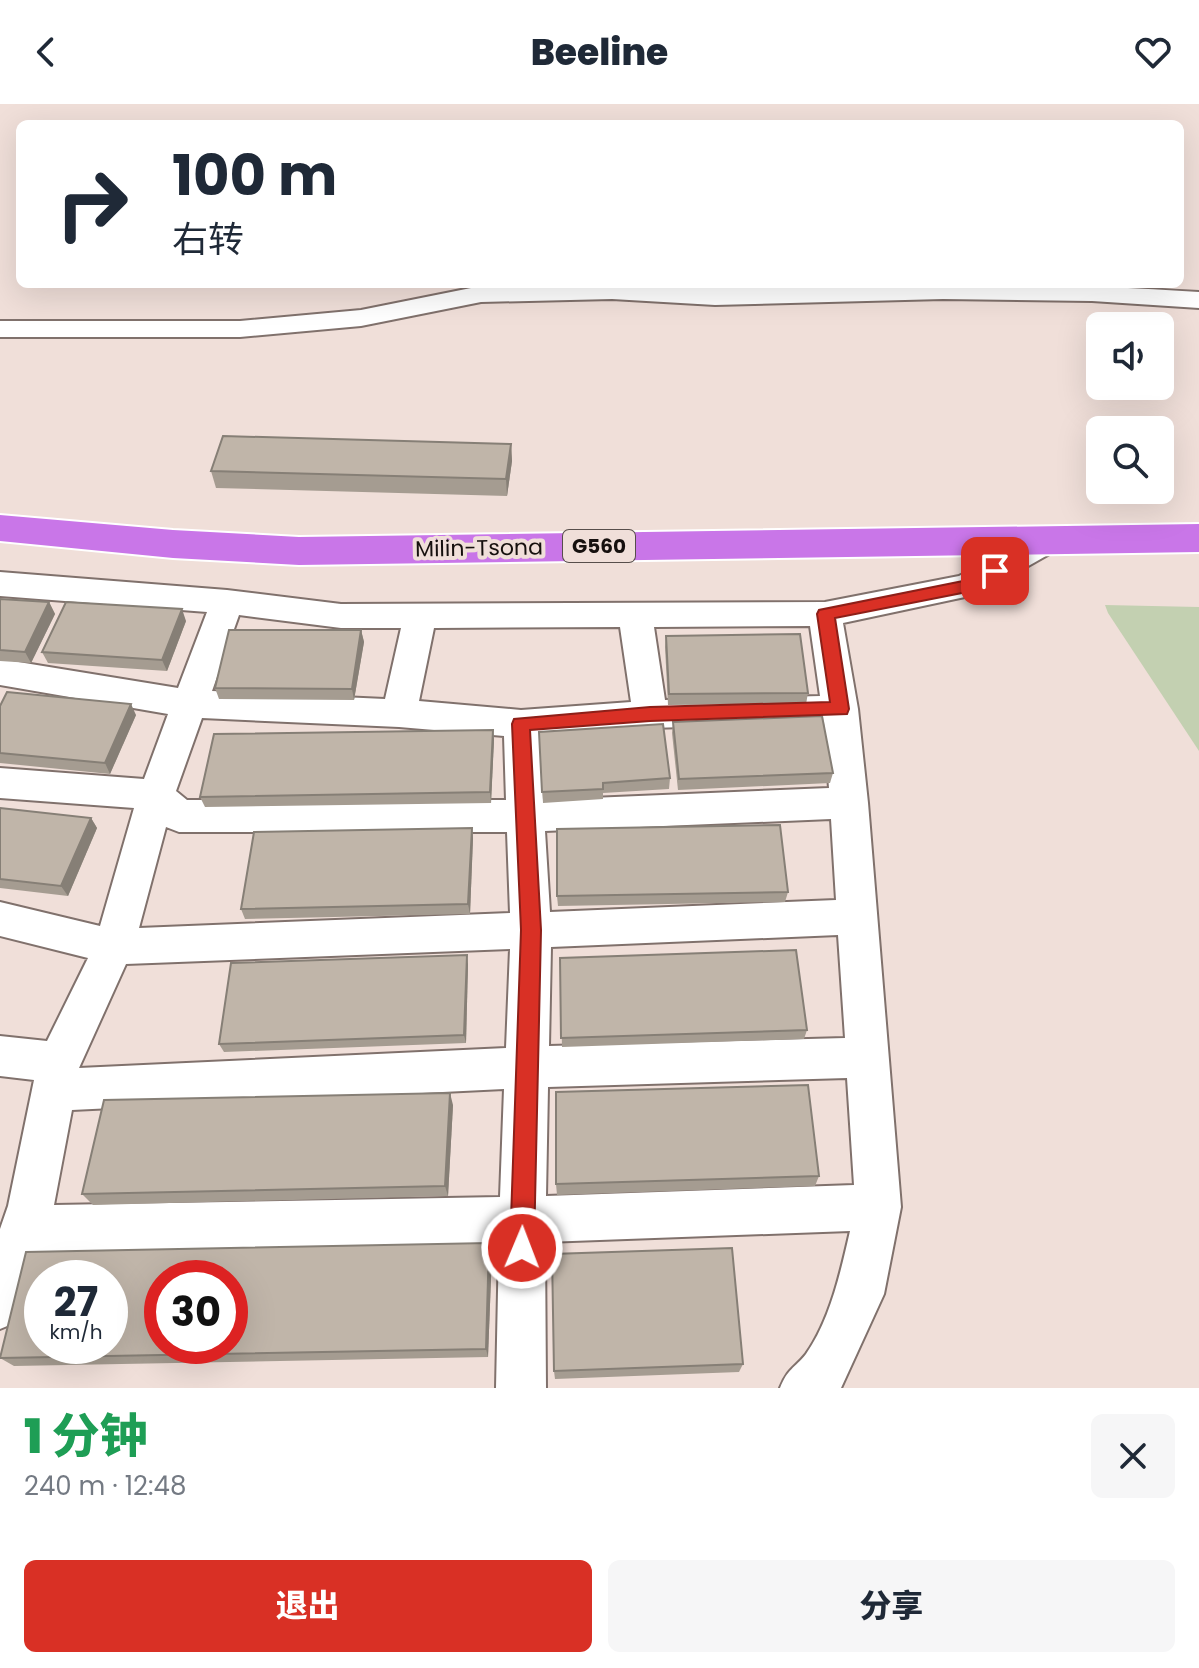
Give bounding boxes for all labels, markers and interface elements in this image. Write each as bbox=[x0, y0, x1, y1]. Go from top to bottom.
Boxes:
text: Beeline bbox=[531, 27, 668, 78]
icon: back bbox=[24, 30, 68, 74]
icon: heart bbox=[1131, 30, 1175, 74]
text: 100 m bbox=[172, 136, 337, 215]
icon: right bbox=[40, 152, 144, 256]
text: 右转 bbox=[172, 214, 244, 265]
map controls bbox=[1086, 312, 1174, 504]
button: sound bbox=[1086, 312, 1174, 400]
button: search bbox=[1086, 416, 1174, 504]
road number: G560 bbox=[563, 530, 635, 562]
street label: Milin-Tsona bbox=[415, 531, 543, 565]
pin bbox=[961, 537, 1029, 605]
icon: arrive bbox=[973, 549, 1017, 593]
position arrow bbox=[480, 1206, 564, 1290]
speed limit sign: 30 bbox=[144, 1260, 248, 1364]
text: 27 bbox=[54, 1274, 98, 1330]
text: km/h bbox=[49, 1318, 103, 1346]
text: 1 分钟 bbox=[24, 1403, 148, 1470]
button: close bbox=[1091, 1414, 1175, 1498]
text: 240 m · 12:48 bbox=[24, 1468, 186, 1504]
button: 退出 bbox=[24, 1560, 592, 1652]
button: 分享 bbox=[608, 1560, 1175, 1652]

